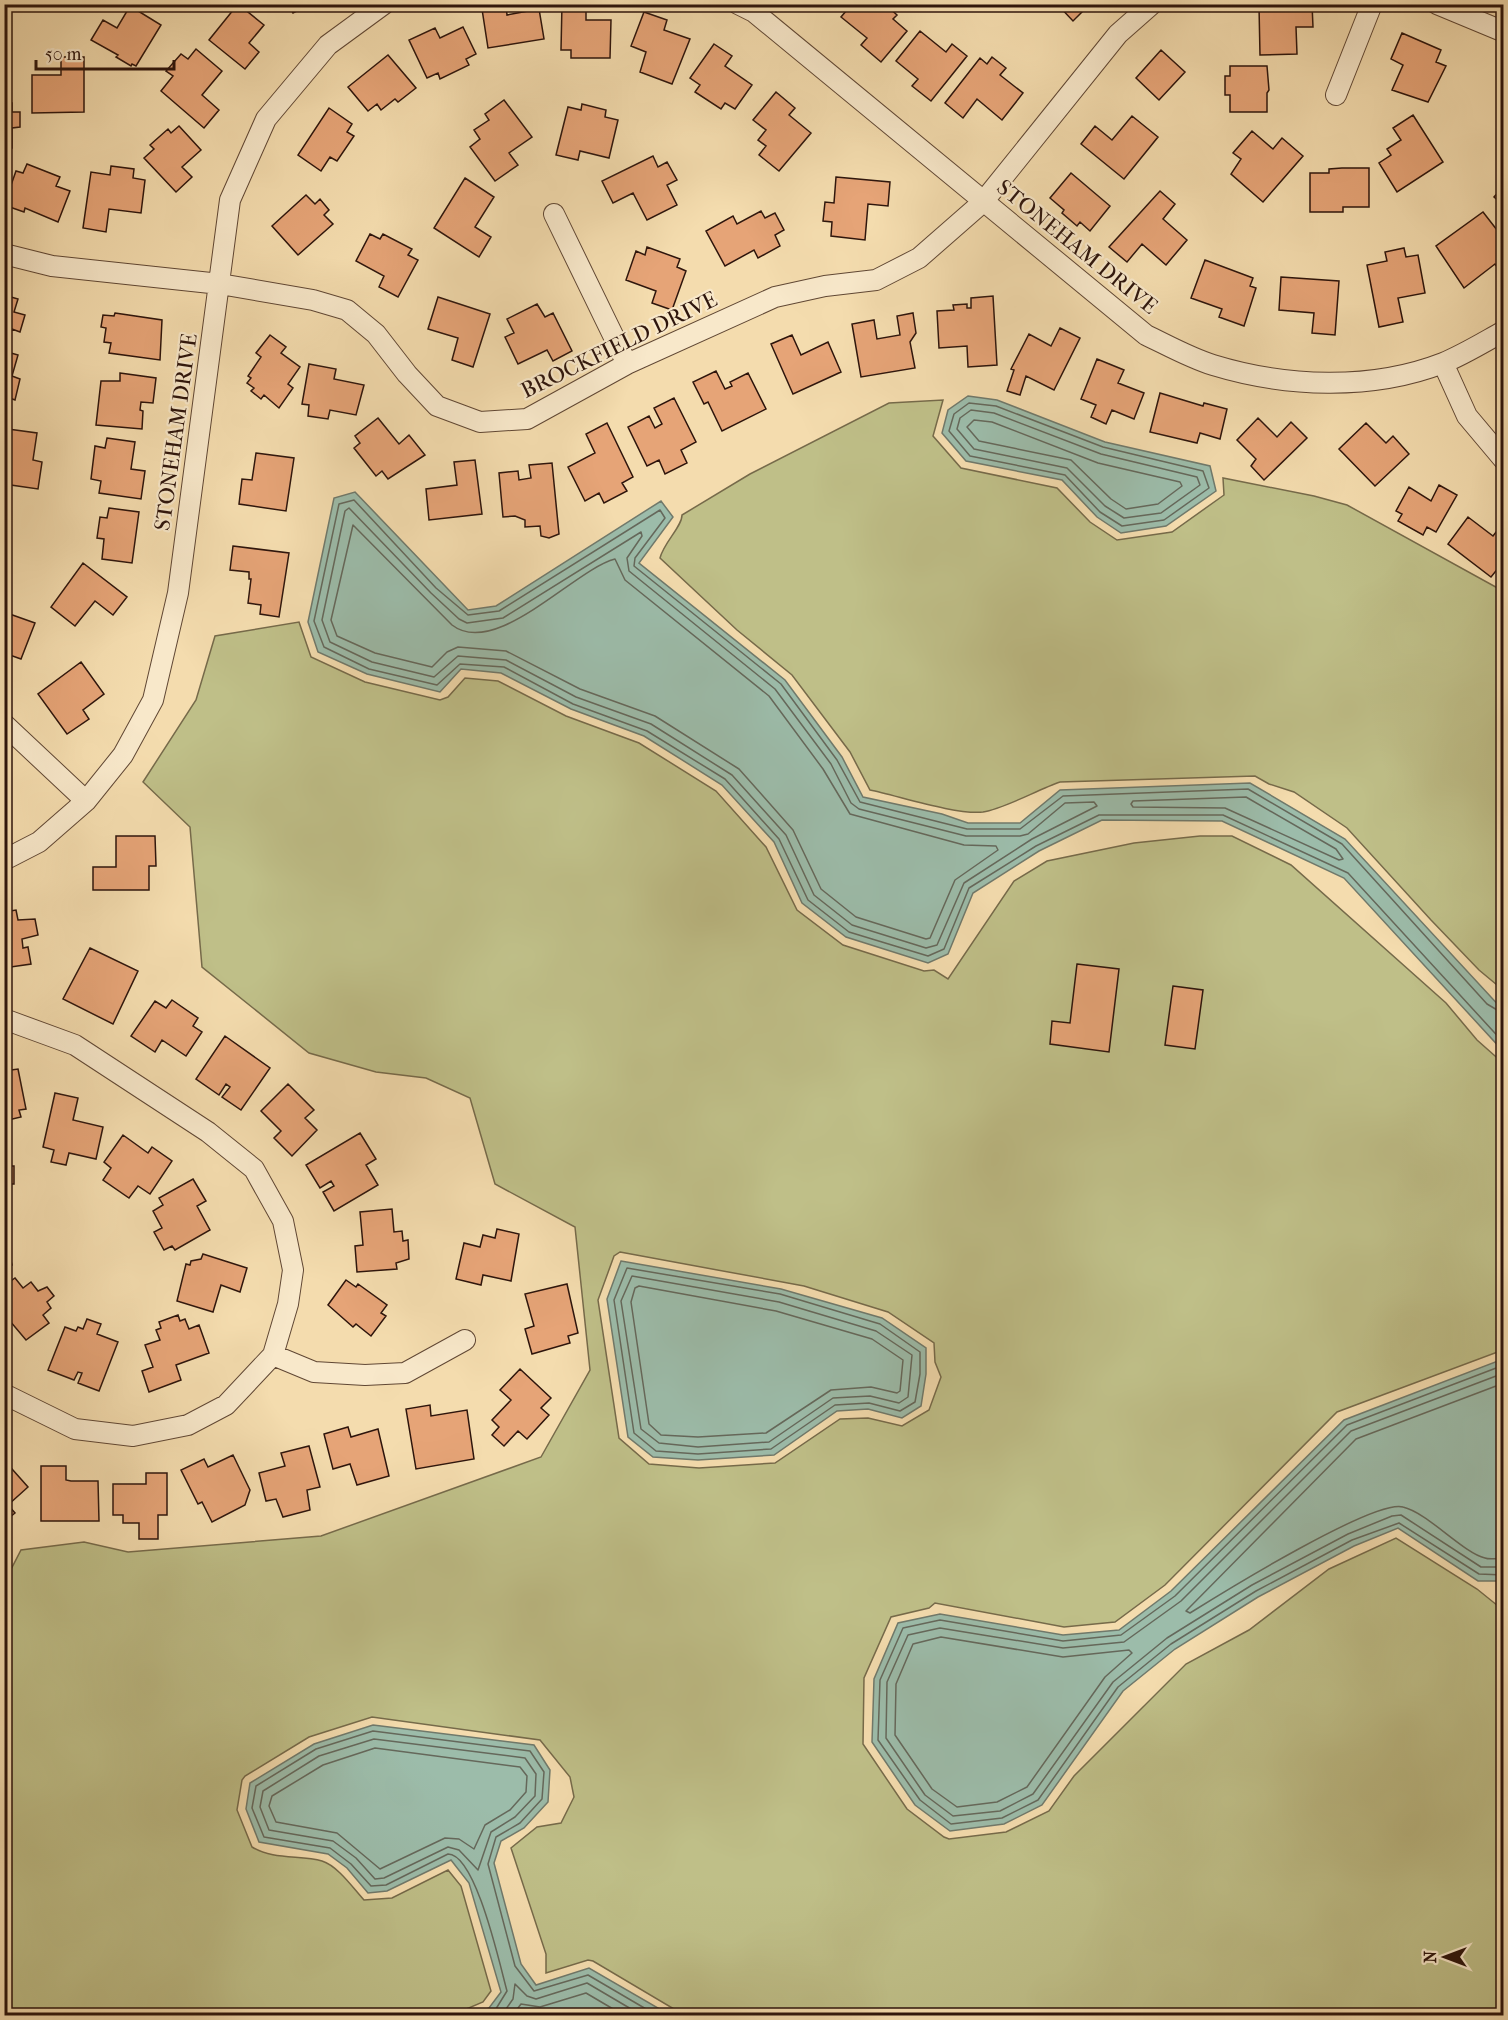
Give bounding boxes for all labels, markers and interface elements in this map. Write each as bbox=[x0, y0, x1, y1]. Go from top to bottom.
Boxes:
scale bar bbox=[36, 33, 174, 71]
text: 50 m bbox=[45, 44, 82, 65]
street label: STONEHAM DRIVE bbox=[992, 174, 1162, 320]
street label: BROCKFIELD DRIVE bbox=[517, 286, 721, 404]
street label: STONEHAM DRIVE bbox=[149, 332, 203, 532]
north arrow bbox=[1415, 1927, 1475, 1987]
text: N bbox=[1421, 1950, 1440, 1963]

